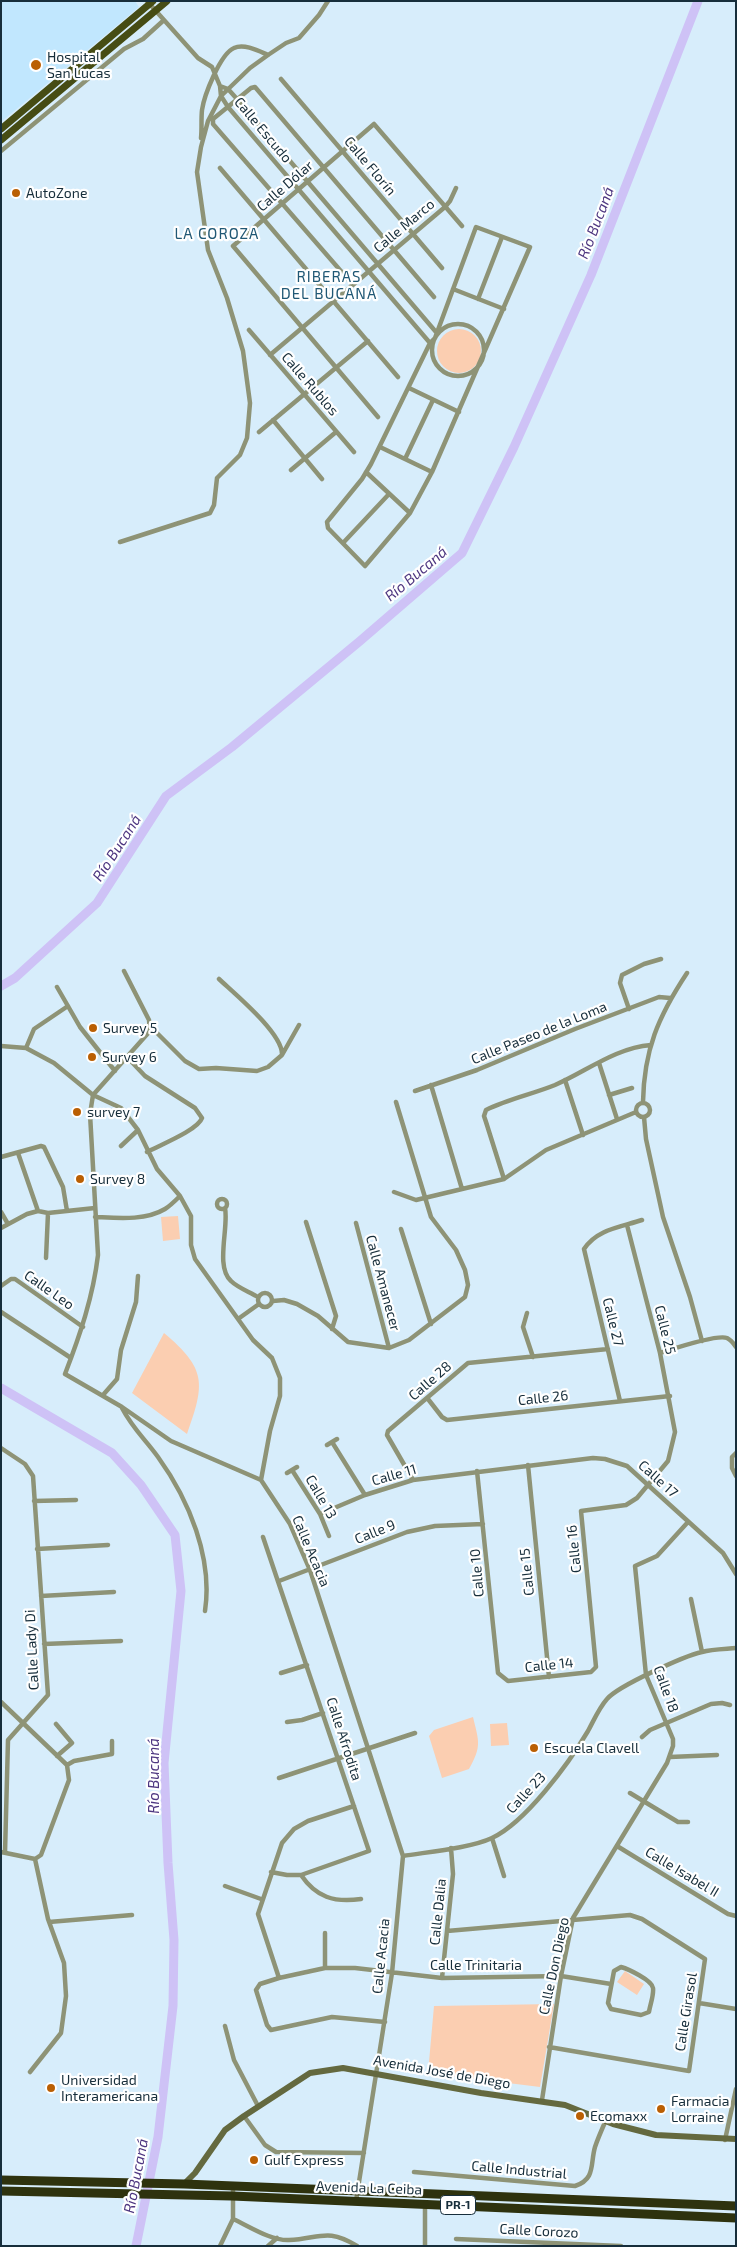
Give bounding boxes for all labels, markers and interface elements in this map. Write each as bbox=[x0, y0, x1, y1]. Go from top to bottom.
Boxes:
place label: Hospital San Lucas bbox=[47, 49, 111, 82]
marker: Hospital San Lucas bbox=[29, 58, 43, 72]
street label: Calle Escudo bbox=[231, 94, 295, 166]
street label: Calle Florín bbox=[341, 133, 399, 199]
street label: Calle Dólar bbox=[253, 157, 317, 215]
place label: AutoZone bbox=[26, 185, 87, 201]
water label: Río Bucaná bbox=[574, 185, 618, 261]
marker: AutoZone bbox=[10, 187, 22, 199]
street label: Calle Marco bbox=[370, 196, 438, 256]
district label: LA COROZA bbox=[173, 225, 261, 243]
district label: RIBERAS DEL BUCANÁ bbox=[280, 268, 378, 303]
street label: Calle Rublos bbox=[278, 349, 342, 419]
water label: Río Bucaná bbox=[381, 543, 451, 605]
water label: Río Bucaná bbox=[89, 811, 145, 885]
street label: Calle Paseo de la Loma bbox=[469, 998, 609, 1068]
place label: Survey 5 bbox=[103, 1020, 157, 1036]
marker: Survey 5 bbox=[87, 1022, 99, 1034]
place label: Survey 6 bbox=[102, 1049, 157, 1065]
marker: Survey 6 bbox=[86, 1051, 98, 1063]
place label: survey 7 bbox=[87, 1104, 140, 1120]
marker: survey 7 bbox=[71, 1106, 83, 1118]
place label: Survey 8 bbox=[90, 1171, 145, 1187]
marker: Survey 8 bbox=[74, 1173, 86, 1185]
street label: Calle Amanecer bbox=[362, 1233, 404, 1333]
street label: Calle Leo bbox=[21, 1267, 77, 1313]
street label: Calle 27 bbox=[599, 1296, 627, 1348]
street label: Calle 25 bbox=[651, 1304, 679, 1356]
street label: Calle 28 bbox=[405, 1358, 455, 1404]
street label: Calle 26 bbox=[517, 1387, 569, 1409]
street label: Calle 17 bbox=[635, 1457, 681, 1501]
street label: Calle 11 bbox=[370, 1461, 418, 1489]
street label: Calle 13 bbox=[302, 1472, 340, 1522]
street label: Calle Acacia bbox=[288, 1513, 334, 1589]
street label: Calle 9 bbox=[352, 1516, 398, 1548]
street label: Calle 16 bbox=[563, 1524, 585, 1574]
street label: Calle 15 bbox=[516, 1547, 538, 1597]
street label: Calle 10 bbox=[467, 1548, 487, 1598]
street label: Calle Lady Di bbox=[21, 1609, 43, 1691]
street label: Calle 14 bbox=[524, 1654, 574, 1676]
street label: Calle 18 bbox=[650, 1663, 682, 1715]
street label: Calle Afrodita bbox=[323, 1695, 365, 1783]
water label: Río Bucaná bbox=[145, 1738, 163, 1814]
place label: Escuela Clavell bbox=[544, 1740, 639, 1756]
marker: Escuela Clavell bbox=[528, 1742, 540, 1754]
street label: Calle 23 bbox=[503, 1769, 549, 1817]
street label: Calle Isabel II bbox=[642, 1843, 722, 1901]
street label: Calle Dalia bbox=[426, 1878, 450, 1946]
street label: Calle Don Diego bbox=[535, 1916, 573, 2016]
street label: Calle Acacia bbox=[369, 1917, 393, 1995]
street label: Calle Trinitaria bbox=[430, 1957, 522, 1973]
street label: Calle Girasol bbox=[671, 1971, 701, 2053]
street label: Avenida José de Diego bbox=[372, 2052, 512, 2092]
place label: Universidad Interamericana bbox=[61, 2072, 158, 2104]
marker: Universidad Interamericana bbox=[45, 2082, 57, 2094]
place label: Farmacia Lorraine bbox=[671, 2093, 729, 2126]
marker: Farmacia Lorraine bbox=[655, 2103, 667, 2115]
place label: Ecomaxx bbox=[590, 2108, 647, 2124]
marker: Ecomaxx bbox=[574, 2110, 586, 2122]
water label: Río Bucaná bbox=[120, 2137, 152, 2215]
place label: Gulf Express bbox=[264, 2152, 344, 2168]
marker: Gulf Express bbox=[248, 2154, 260, 2166]
street label: Calle Industrial bbox=[471, 2157, 567, 2183]
street label: Avenida La Ceiba bbox=[316, 2178, 422, 2198]
road number: PR-1 bbox=[440, 2196, 476, 2214]
street label: Calle Corozo bbox=[499, 2221, 579, 2241]

